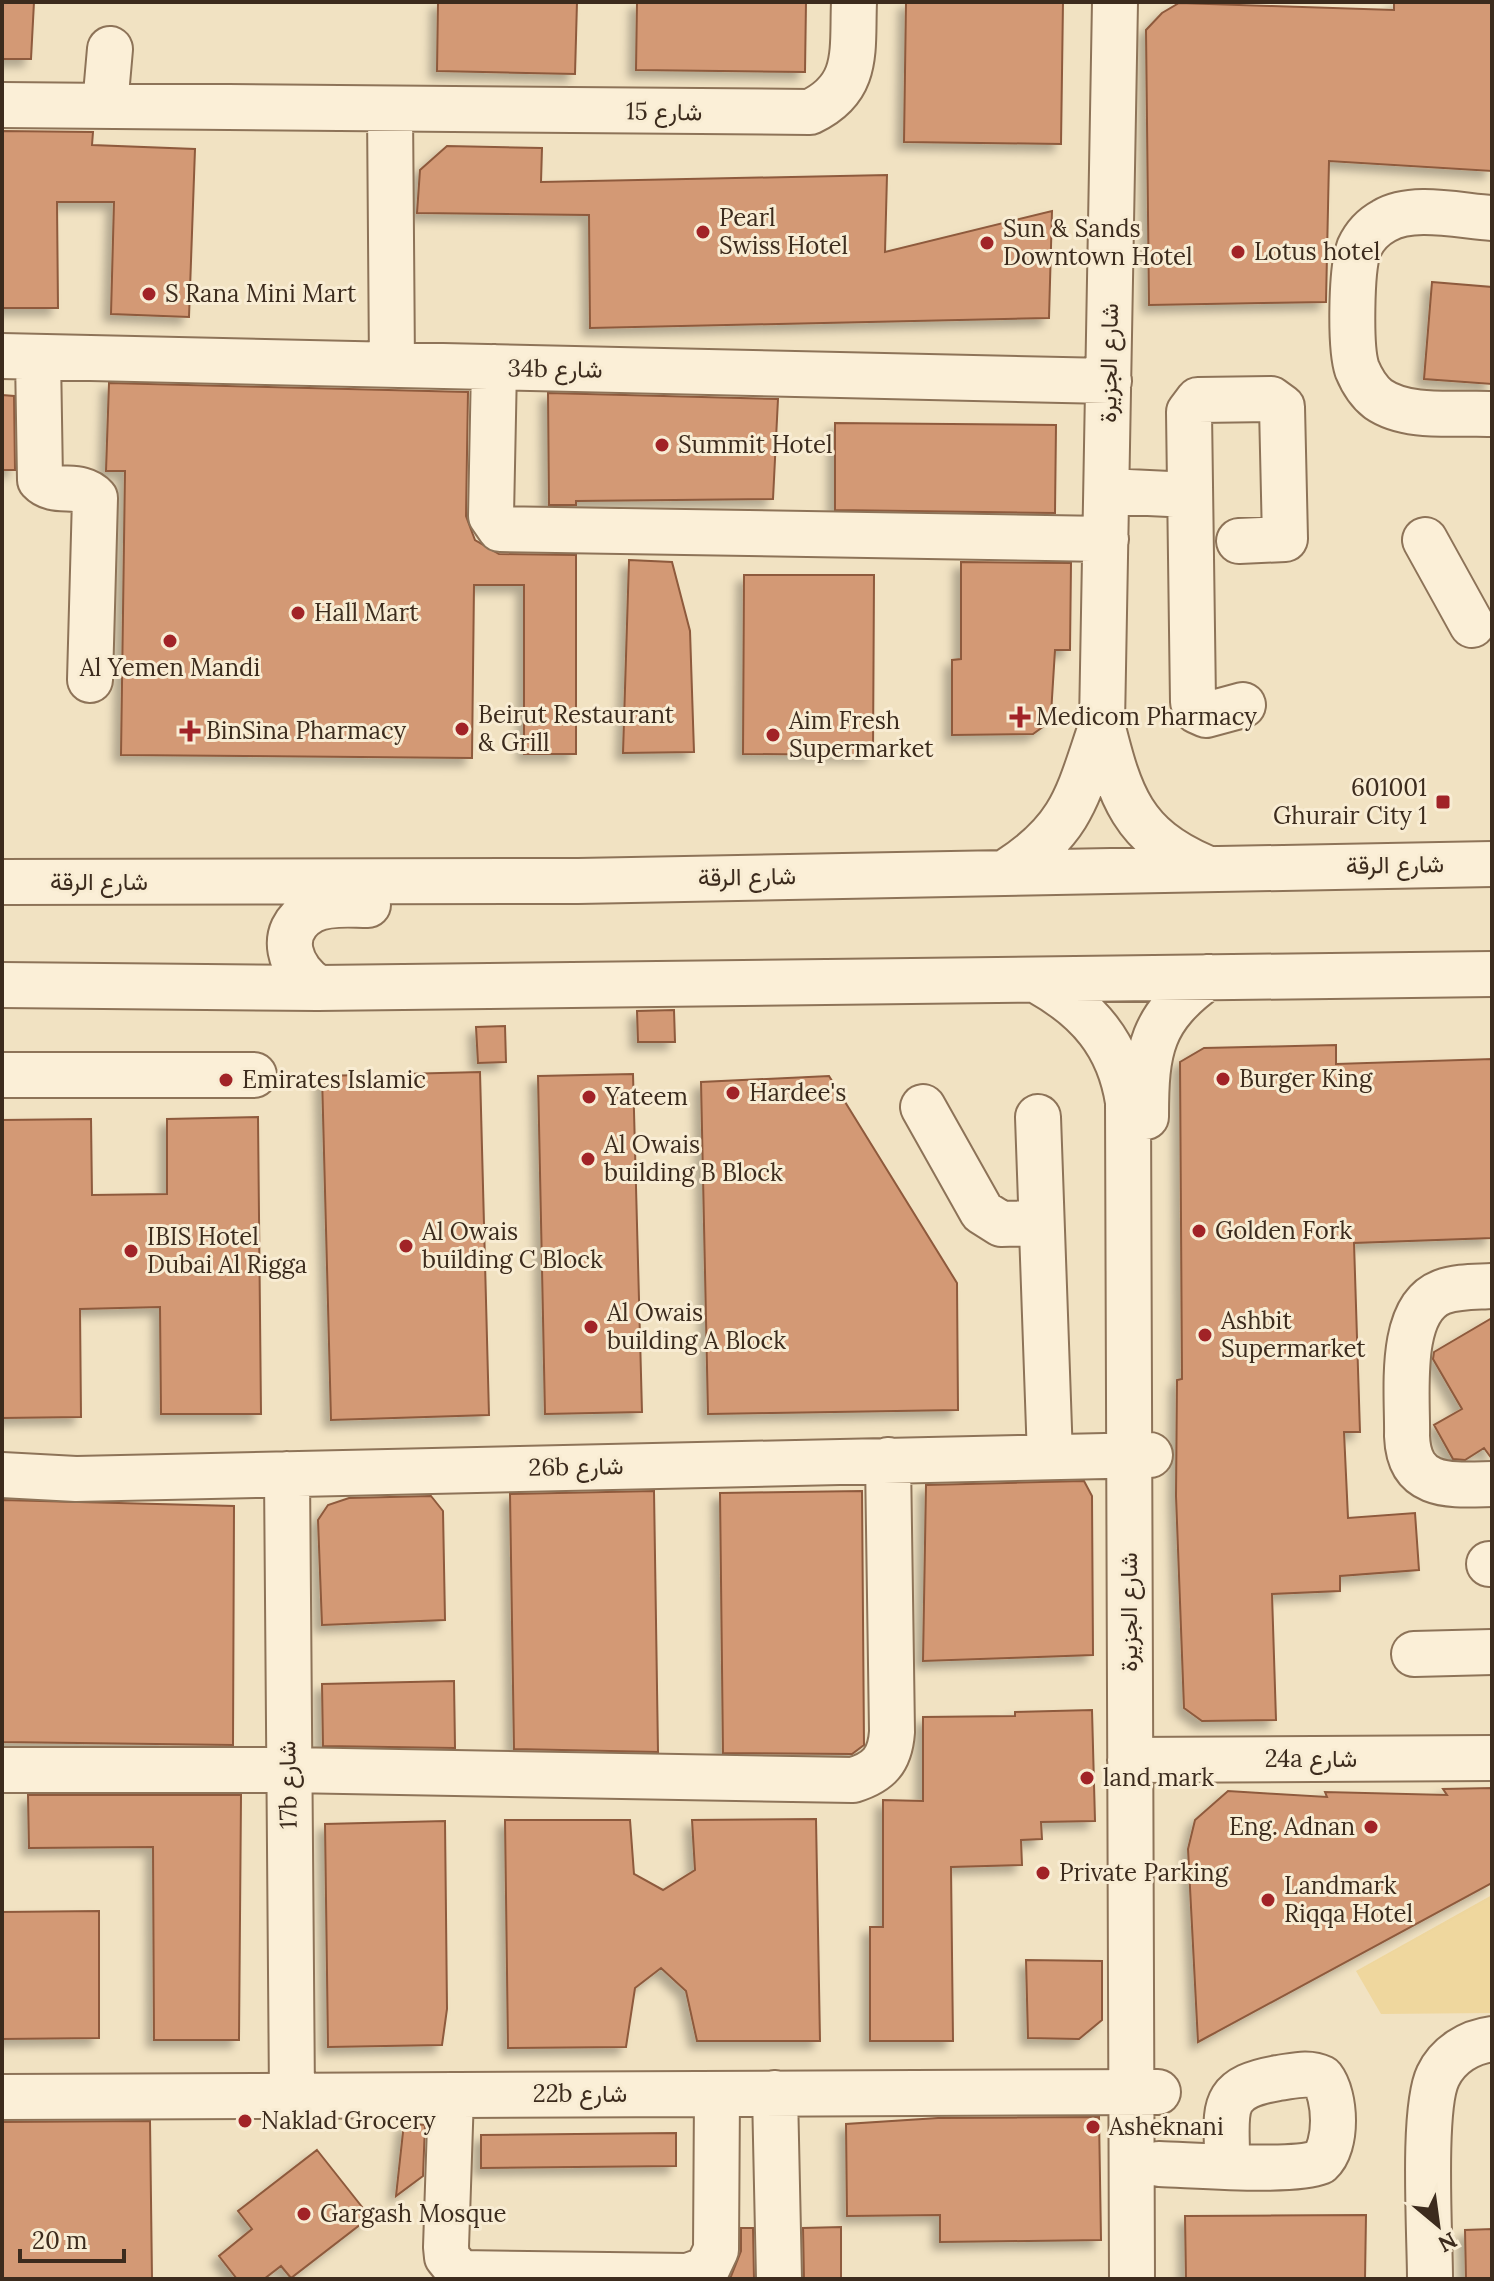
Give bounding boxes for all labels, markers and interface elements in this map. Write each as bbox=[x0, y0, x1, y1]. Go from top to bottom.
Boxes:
street label: شارع 15 bbox=[626, 95, 702, 129]
place label: Pearl Swiss Hotel bbox=[719, 202, 848, 261]
place label: Sun & Sands Downtown Hotel bbox=[1003, 213, 1193, 272]
marker: Pearl Swiss Hotel bbox=[694, 223, 712, 241]
marker: Sun & Sands Downtown Hotel bbox=[978, 234, 996, 252]
place label: Lotus hotel bbox=[1254, 236, 1380, 267]
marker: Lotus hotel bbox=[1229, 243, 1247, 261]
place label: S Rana Mini Mart bbox=[165, 278, 357, 309]
marker: S Rana Mini Mart bbox=[140, 285, 158, 303]
street label: شارع الجزيرة bbox=[1092, 303, 1126, 423]
street label: 34b شارع bbox=[507, 352, 603, 386]
place label: Summit Hotel bbox=[678, 429, 833, 460]
marker: Summit Hotel bbox=[653, 436, 671, 454]
place label: Hall Mart bbox=[314, 597, 419, 628]
marker: Hall Mart bbox=[289, 604, 307, 622]
marker: Al Yemen Mandi bbox=[161, 632, 179, 650]
place label: Al Yemen Mandi bbox=[79, 652, 260, 683]
place label: Beirut Restaurant & Grill bbox=[478, 699, 675, 758]
place label: Medicom Pharmacy bbox=[1036, 701, 1257, 732]
place label: Aim Fresh Supermarket bbox=[788, 705, 934, 764]
marker: Medicom Pharmacy bbox=[1011, 708, 1029, 726]
place label: BinSina Pharmacy bbox=[206, 715, 407, 746]
marker: Beirut Restaurant & Grill bbox=[453, 720, 471, 738]
marker: BinSina Pharmacy bbox=[181, 722, 199, 740]
marker: Aim Fresh Supermarket bbox=[764, 726, 782, 744]
place label: 601001 Ghurair City 1 bbox=[1273, 772, 1427, 831]
marker: 601001 Ghurair City 1 bbox=[1434, 793, 1452, 811]
street label: شارع الرقة bbox=[1346, 848, 1444, 882]
street label: شارع الرقة bbox=[698, 860, 796, 894]
street label: شارع الرقة bbox=[50, 866, 148, 898]
place label: Burger King bbox=[1239, 1063, 1373, 1094]
place label: Emirates Islamic bbox=[242, 1064, 426, 1095]
marker: Burger King bbox=[1214, 1070, 1232, 1088]
marker: Emirates Islamic bbox=[217, 1071, 235, 1089]
place label: Hardee's bbox=[749, 1077, 846, 1108]
place label: Yateem bbox=[604, 1081, 688, 1112]
marker: Hardee's bbox=[724, 1084, 742, 1102]
marker: Yateem bbox=[580, 1088, 598, 1106]
place label: Al Owais building B Block bbox=[603, 1129, 783, 1188]
marker: Al Owais building B Block bbox=[579, 1150, 597, 1168]
place label: Golden Fork bbox=[1215, 1215, 1352, 1246]
place label: Al Owais building C Block bbox=[421, 1216, 603, 1275]
place label: IBIS Hotel Dubai Al Rigga bbox=[147, 1221, 307, 1280]
marker: Golden Fork bbox=[1190, 1222, 1208, 1240]
marker: Al Owais building C Block bbox=[397, 1237, 415, 1255]
marker: IBIS Hotel Dubai Al Rigga bbox=[122, 1242, 140, 1260]
place label: Al Owais building A Block bbox=[606, 1297, 786, 1356]
place label: Ashbit Supermarket bbox=[1220, 1305, 1366, 1364]
marker: Al Owais building A Block bbox=[582, 1318, 600, 1336]
marker: Ashbit Supermarket bbox=[1196, 1326, 1214, 1344]
street label: 26b شارع bbox=[528, 1450, 624, 1484]
street label: شارع الجزيرة bbox=[1113, 1552, 1145, 1672]
street label: 17b شارع bbox=[271, 1741, 305, 1829]
street label: 24a شارع bbox=[1265, 1743, 1357, 1775]
place label: land mark bbox=[1103, 1762, 1214, 1793]
marker: land mark bbox=[1078, 1769, 1096, 1787]
place label: Eng. Adnan bbox=[1229, 1811, 1355, 1842]
marker: Eng. Adnan bbox=[1362, 1818, 1380, 1836]
place label: Private Parking bbox=[1059, 1857, 1229, 1888]
marker: Private Parking bbox=[1034, 1864, 1052, 1882]
place label: Landmark Riqqa Hotel bbox=[1284, 1870, 1413, 1929]
marker: Landmark Riqqa Hotel bbox=[1259, 1891, 1277, 1909]
street label: 22b شارع bbox=[533, 2078, 627, 2110]
place label: Naklad Grocery bbox=[261, 2105, 436, 2136]
place label: Asheknani bbox=[1108, 2111, 1224, 2142]
marker: Naklad Grocery bbox=[236, 2112, 254, 2130]
marker: Asheknani bbox=[1084, 2118, 1102, 2136]
north arrow bbox=[1398, 2185, 1478, 2265]
place label: Gargash Mosque bbox=[320, 2198, 507, 2229]
marker: Gargash Mosque bbox=[295, 2205, 313, 2223]
scale bar bbox=[20, 2213, 124, 2263]
text: 20 m bbox=[32, 2225, 88, 2256]
text: N bbox=[1433, 2226, 1462, 2259]

